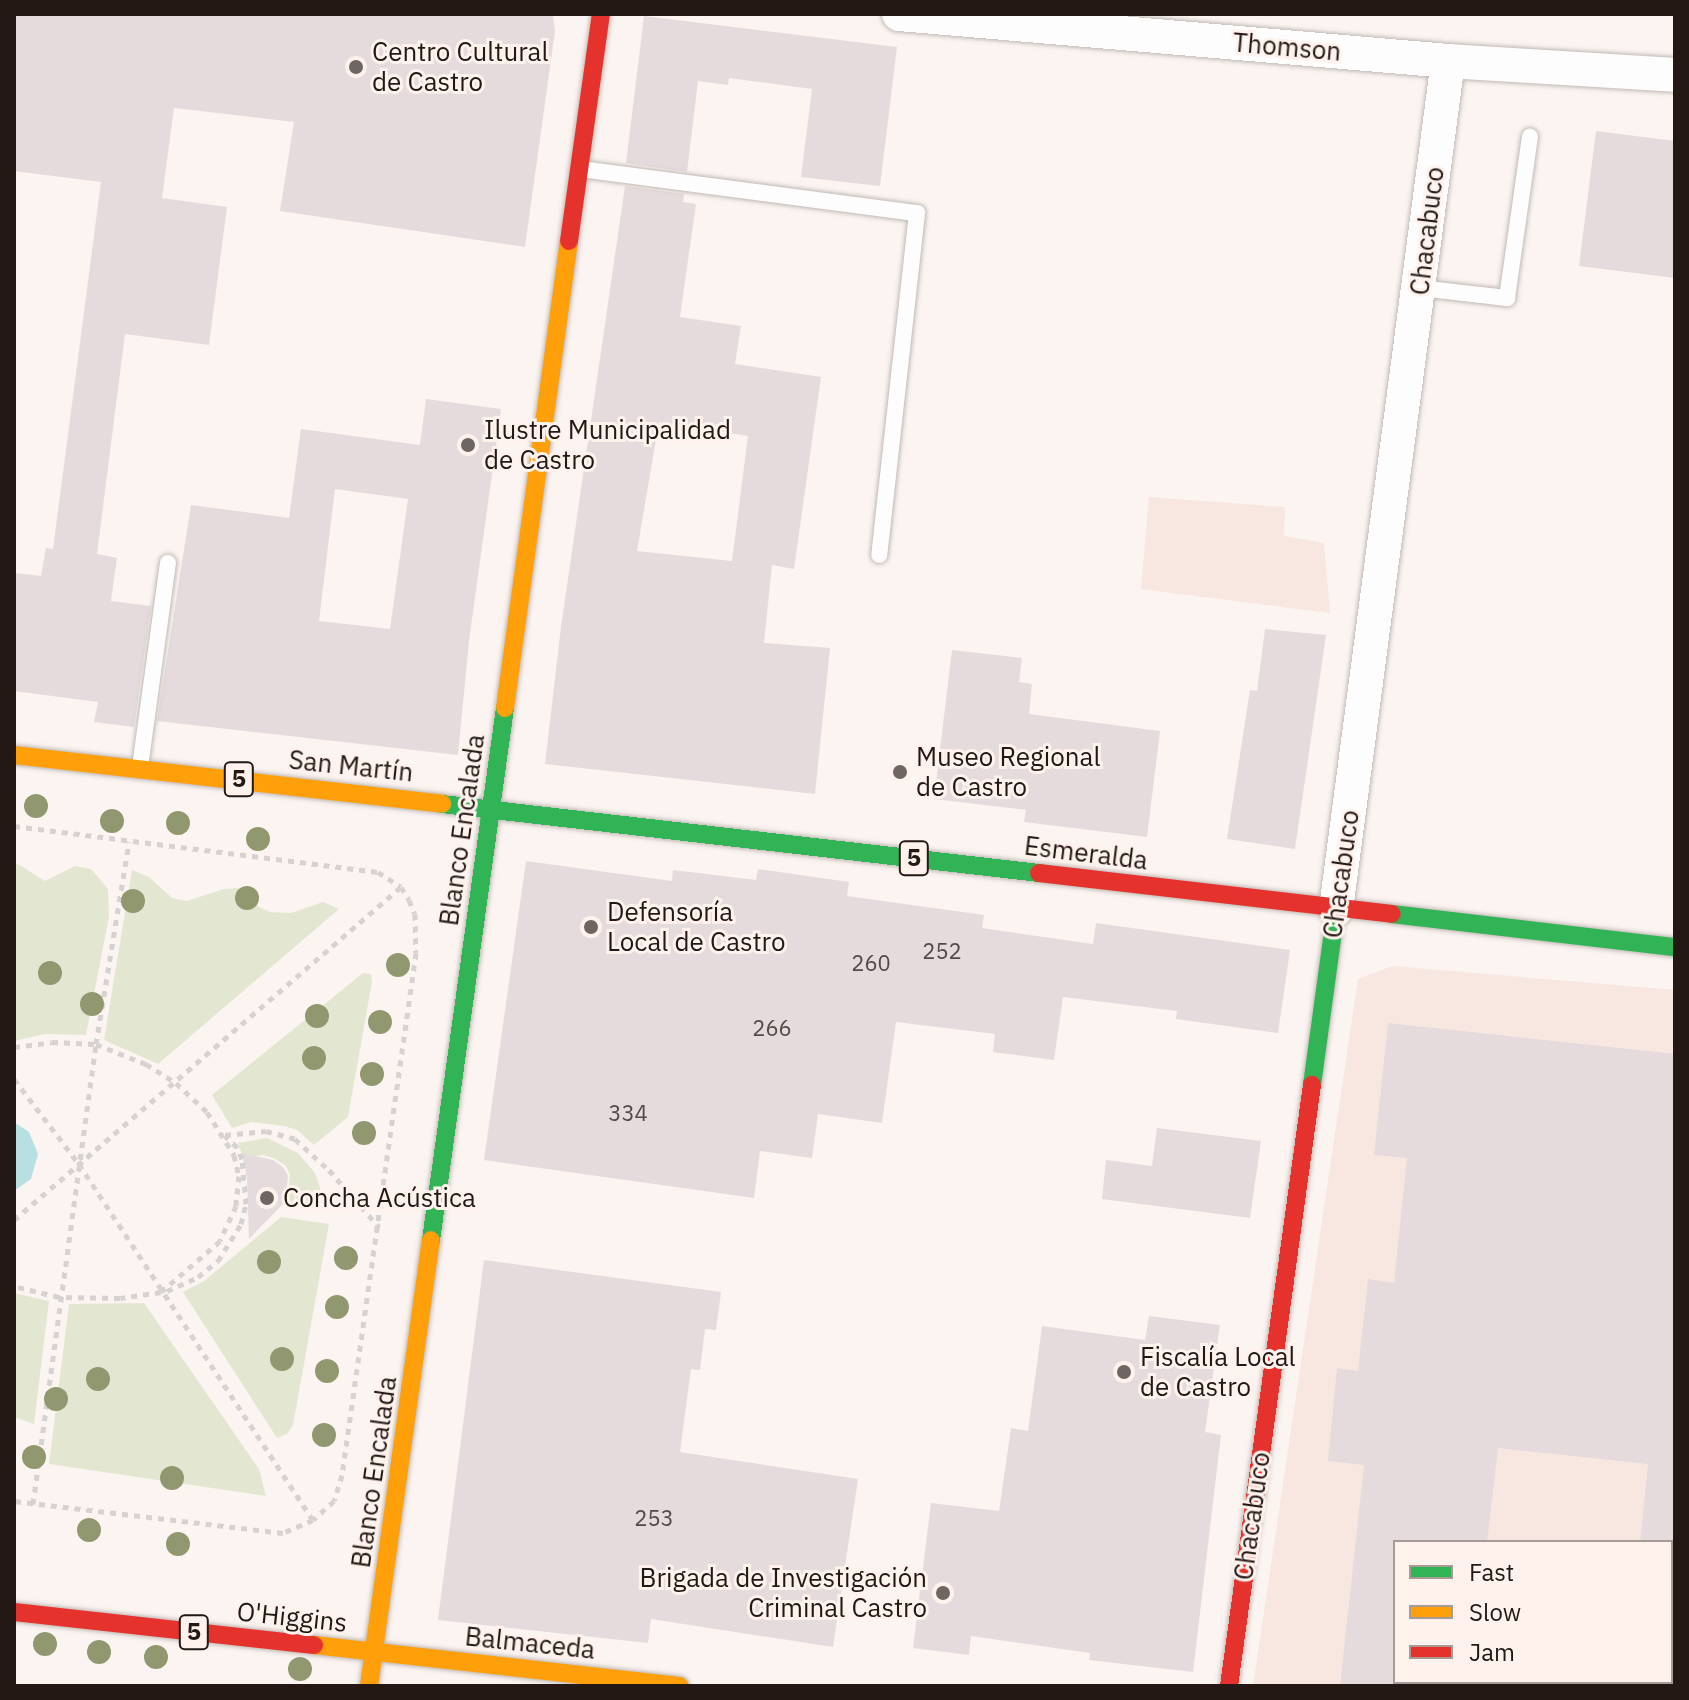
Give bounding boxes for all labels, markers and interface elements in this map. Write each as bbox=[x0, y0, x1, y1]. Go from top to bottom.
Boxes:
street label: Thomson bbox=[1231, 27, 1343, 67]
place label: Centro Cultural de Castro bbox=[372, 36, 549, 98]
marker: Centro Cultural de Castro bbox=[347, 58, 365, 76]
street label: Chacabuco bbox=[1404, 165, 1450, 297]
place label: Ilustre Municipalidad de Castro bbox=[484, 414, 731, 476]
marker: Ilustre Municipalidad de Castro bbox=[459, 436, 477, 454]
street label: Blanco Encalada bbox=[433, 732, 491, 928]
place label: Museo Regional de Castro bbox=[916, 741, 1101, 802]
street label: San Martín bbox=[287, 744, 415, 788]
road number: 5 bbox=[223, 759, 255, 799]
marker: Museo Regional de Castro bbox=[891, 763, 909, 781]
street label: Chacabuco bbox=[1317, 808, 1365, 940]
street label: Esmeralda bbox=[1022, 830, 1150, 876]
road number: 5 bbox=[898, 838, 930, 878]
place label: Defensoría Local de Castro bbox=[607, 896, 786, 958]
marker: Defensoría Local de Castro bbox=[582, 918, 600, 936]
house number: 252 bbox=[922, 938, 962, 964]
house number: 260 bbox=[851, 950, 891, 976]
house number: 266 bbox=[752, 1015, 792, 1041]
house number: 334 bbox=[608, 1100, 648, 1126]
place label: Concha Acústica bbox=[283, 1182, 476, 1214]
marker: Concha Acústica bbox=[258, 1189, 276, 1207]
place label: Fiscalía Local de Castro bbox=[1140, 1341, 1296, 1402]
marker: Fiscalía Local de Castro bbox=[1115, 1363, 1133, 1381]
street label: Blanco Encalada bbox=[345, 1374, 403, 1570]
street label: Chacabuco bbox=[1228, 1450, 1276, 1582]
house number: 253 bbox=[634, 1505, 674, 1531]
legend bbox=[1393, 1540, 1673, 1684]
text: Fast bbox=[1469, 1556, 1514, 1588]
place label: Brigada de Investigación Criminal Castro bbox=[639, 1562, 927, 1624]
marker: Brigada de Investigación Criminal Castro bbox=[934, 1584, 952, 1602]
street label: O'Higgins bbox=[235, 1596, 349, 1638]
text: Slow bbox=[1469, 1596, 1521, 1628]
road number: 5 bbox=[178, 1612, 210, 1652]
street label: Balmaceda bbox=[463, 1621, 597, 1665]
text: Jam bbox=[1469, 1636, 1515, 1668]

